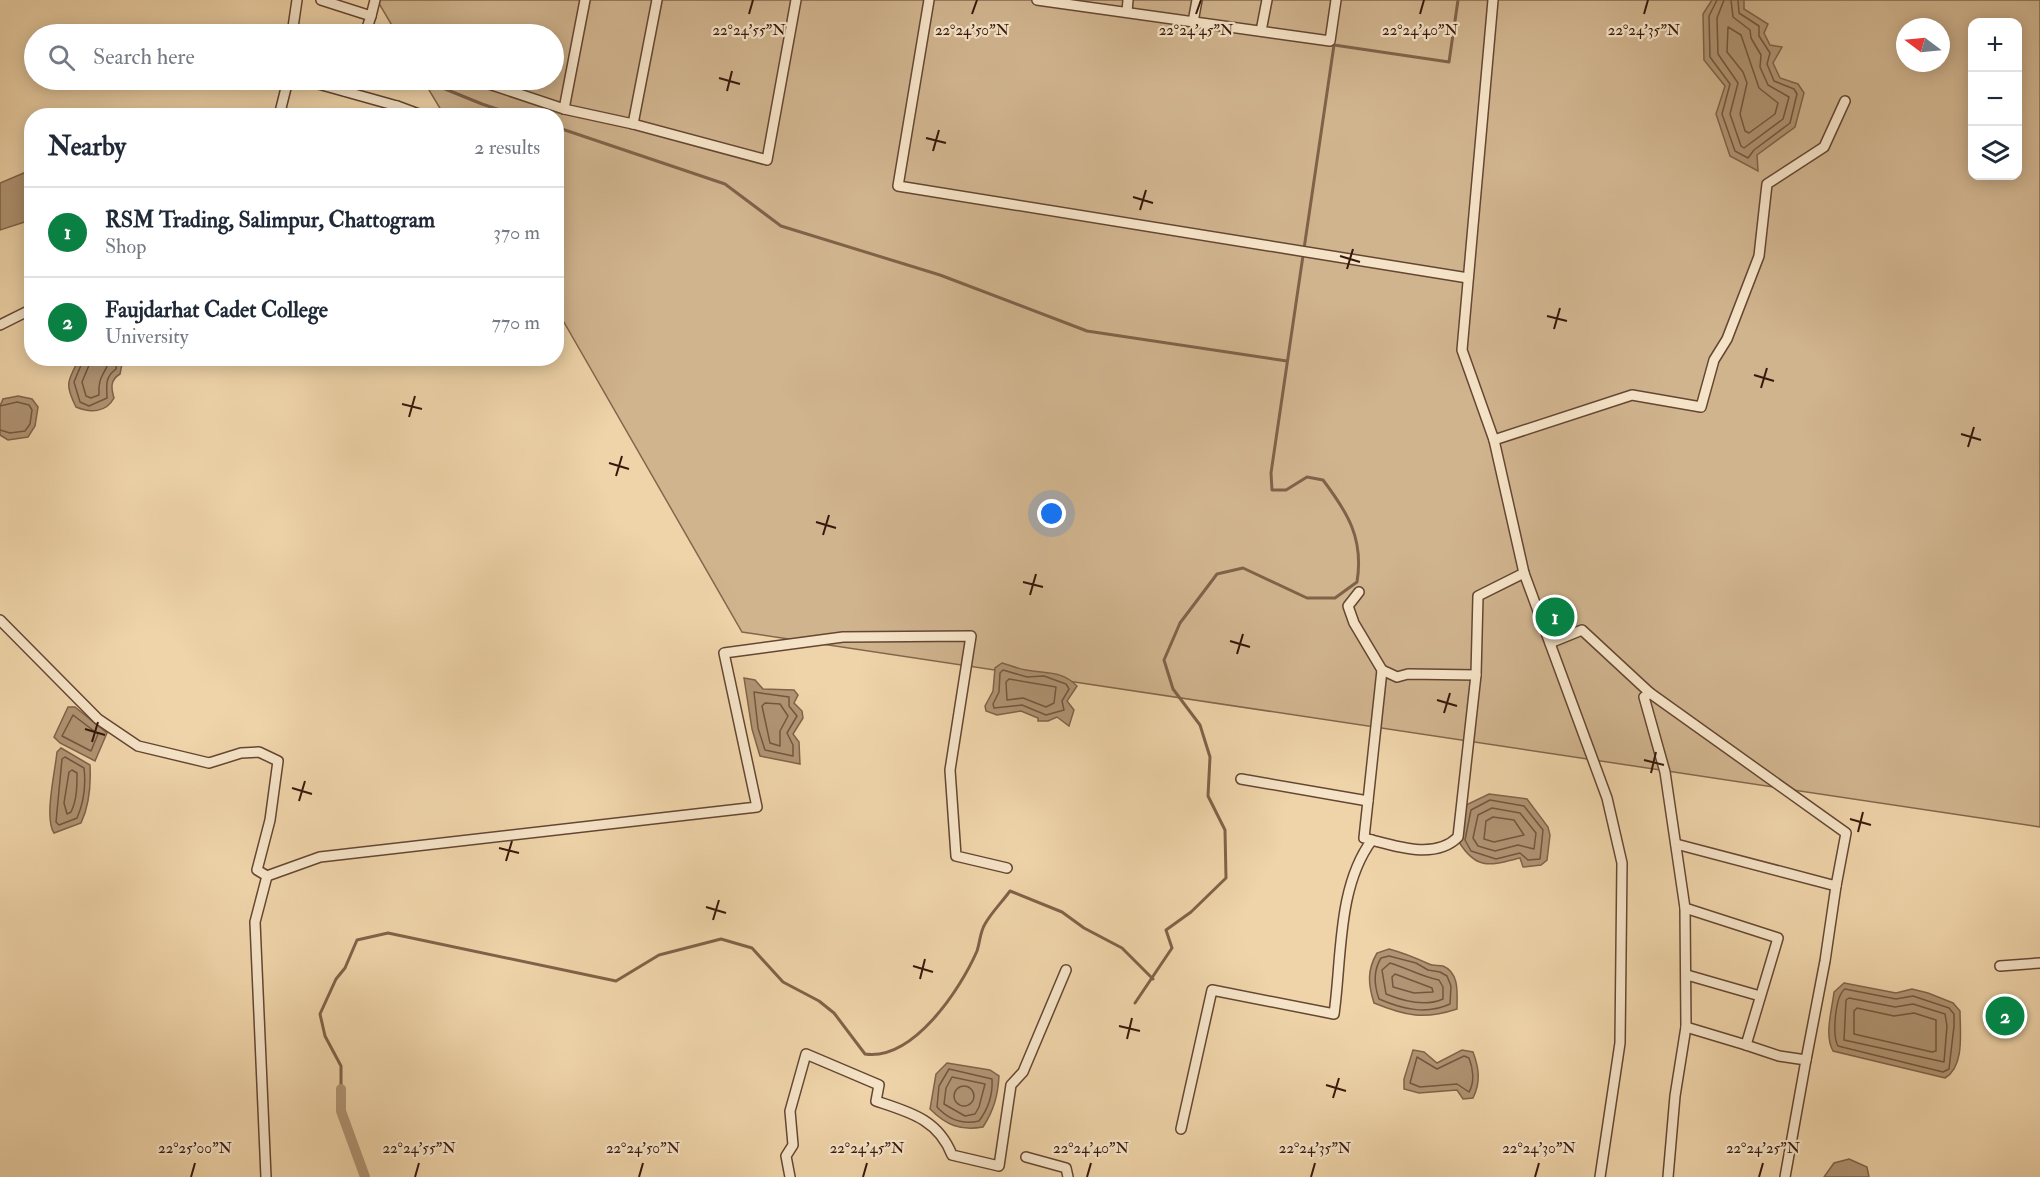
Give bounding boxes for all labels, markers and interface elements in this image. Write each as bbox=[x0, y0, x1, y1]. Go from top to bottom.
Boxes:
north arrow bbox=[1896, 18, 1950, 72]
map controls bbox=[1968, 18, 2022, 180]
button: + bbox=[1968, 18, 2022, 72]
text: 22°24'55"N bbox=[712, 21, 786, 40]
text: 22°24'50"N bbox=[935, 21, 1010, 40]
text: 22°24'45"N bbox=[1159, 21, 1234, 40]
text: 22°24'40"N bbox=[1382, 21, 1458, 40]
text: 22°24'35"N bbox=[1608, 21, 1681, 40]
search box bbox=[24, 24, 564, 90]
icon: search bbox=[45, 41, 78, 74]
text: Search here bbox=[93, 43, 195, 71]
button: − bbox=[1968, 72, 2022, 126]
button: layers bbox=[1968, 126, 2022, 180]
text: Nearby bbox=[48, 131, 126, 163]
text: 2 results bbox=[474, 135, 540, 160]
text: RSM Trading, Salimpur, Chattogram bbox=[105, 206, 435, 234]
text: 1 bbox=[64, 220, 71, 245]
text: 370 m bbox=[493, 220, 540, 245]
text: Shop bbox=[105, 234, 146, 259]
text: Faujdarhat Cadet College bbox=[105, 296, 328, 324]
text: 2 bbox=[62, 310, 73, 335]
text: 770 m bbox=[492, 310, 540, 335]
text: University bbox=[105, 324, 188, 349]
your location bbox=[1037, 499, 1066, 528]
pin: 1 bbox=[1536, 594, 1574, 640]
pin: 2 bbox=[1986, 994, 2024, 1038]
text: 22°25'00"N bbox=[158, 1139, 232, 1158]
text: 22°24'55"N bbox=[382, 1139, 456, 1158]
text: 22°24'50"N bbox=[606, 1139, 681, 1158]
text: 22°24'45"N bbox=[830, 1139, 905, 1158]
text: 22°24'40"N bbox=[1053, 1139, 1129, 1158]
text: 22°24'35"N bbox=[1279, 1139, 1352, 1158]
text: 22°24'30"N bbox=[1502, 1139, 1576, 1158]
text: 22°24'25"N bbox=[1726, 1139, 1801, 1158]

